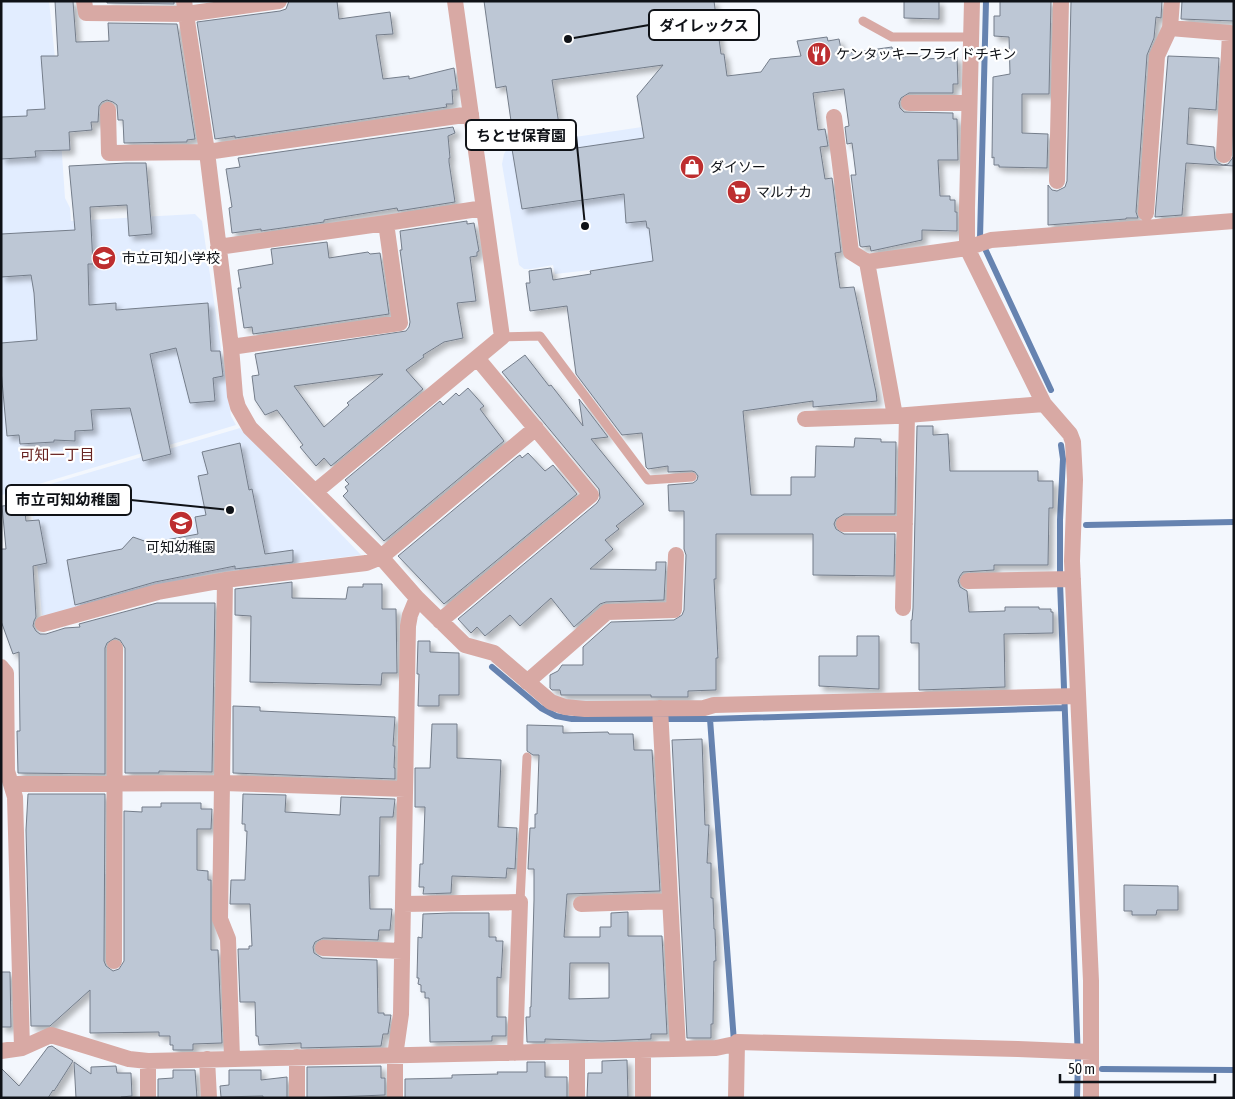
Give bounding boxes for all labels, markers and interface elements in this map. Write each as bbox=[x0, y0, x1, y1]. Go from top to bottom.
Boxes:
callout: ダイレックス bbox=[649, 10, 759, 40]
text: ダイレックス bbox=[659, 17, 749, 34]
restaurant icon: ケンタッキーフライドチキン bbox=[806, 41, 832, 67]
place label: ケンタッキーフライドチキン bbox=[836, 46, 1016, 62]
callout: ちとせ保育園 bbox=[466, 120, 576, 150]
text: ちとせ保育園 bbox=[476, 127, 566, 144]
shop icon: ダイソー bbox=[679, 154, 705, 180]
place label: ダイソー bbox=[710, 159, 766, 175]
supermarket icon: マルナカ bbox=[726, 179, 752, 205]
place label: マルナカ bbox=[756, 184, 812, 200]
school or university icon: 市立可知小学校 bbox=[91, 245, 117, 271]
place label: 市立可知小学校 bbox=[122, 250, 220, 266]
district label: 可知一丁目 bbox=[19, 446, 95, 463]
callout: 市立可知幼稚園 bbox=[6, 485, 131, 515]
text: 市立可知幼稚園 bbox=[15, 491, 121, 508]
school or university icon: 可知幼稚園 bbox=[168, 510, 194, 536]
place label: 可知幼稚園 bbox=[146, 539, 216, 555]
scale bar bbox=[1060, 1052, 1215, 1084]
text: 50 m bbox=[1068, 1060, 1095, 1077]

